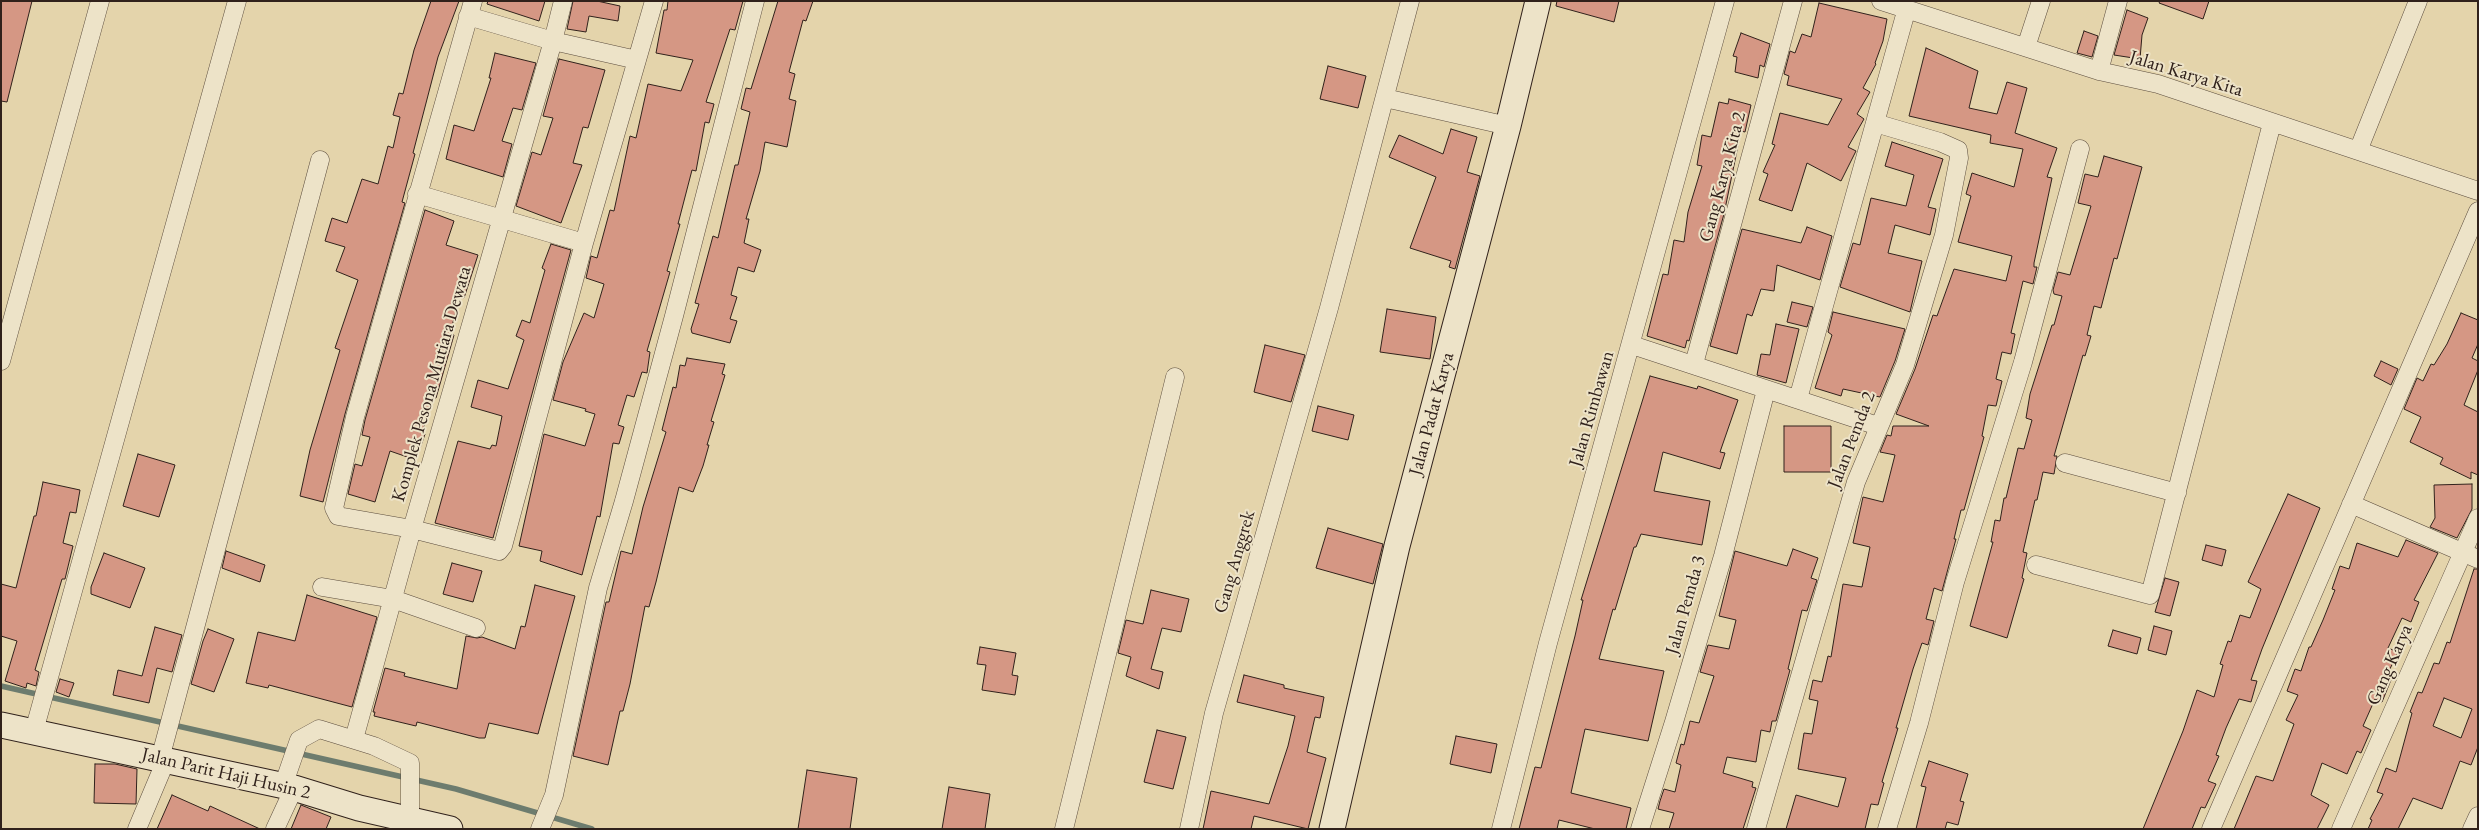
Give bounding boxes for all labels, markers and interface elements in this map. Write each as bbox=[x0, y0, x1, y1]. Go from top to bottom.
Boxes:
street label: Jalan Karya Kita bbox=[2127, 46, 2245, 102]
street label: Gang Karya Kita 2 bbox=[1695, 109, 1751, 245]
street label: Komplek Pesona Mutiara Dewata bbox=[387, 264, 477, 504]
street label: Jalan Rimbawan bbox=[1565, 348, 1619, 470]
street label: Jalan Padat Karya bbox=[1405, 350, 1459, 478]
street label: Jalan Pemda 2 bbox=[1823, 388, 1881, 492]
street label: Gang Anggrek bbox=[1209, 508, 1261, 616]
street label: Jalan Pemda 3 bbox=[1661, 553, 1711, 657]
street label: Gang Karya bbox=[2362, 621, 2418, 709]
street label: Jalan Parit Haji Husin 2 bbox=[139, 743, 313, 805]

